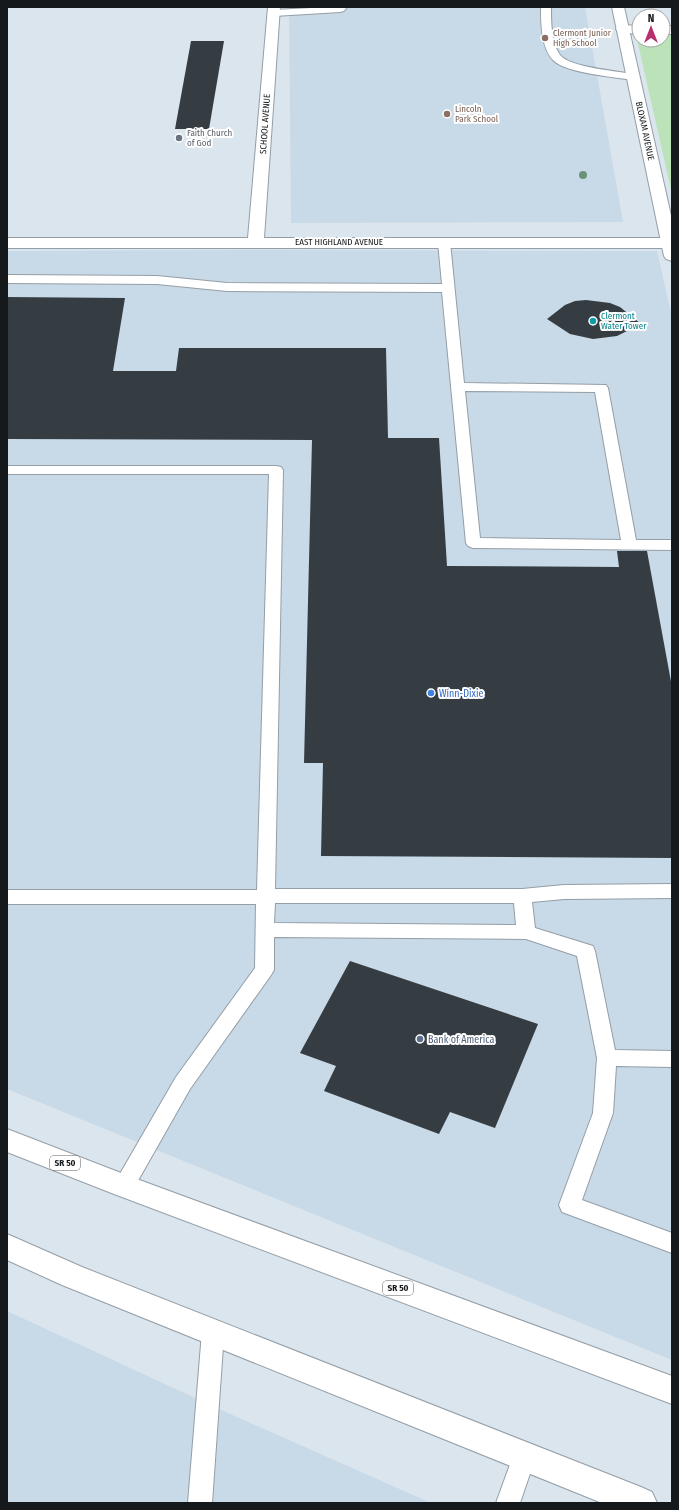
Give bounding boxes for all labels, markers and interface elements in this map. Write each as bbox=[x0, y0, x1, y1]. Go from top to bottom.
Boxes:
north arrow bbox=[631, 8, 671, 48]
text: N bbox=[648, 12, 654, 25]
place label: Clermont Junior High School bbox=[553, 28, 612, 48]
marker: Clermont Junior High School bbox=[540, 33, 550, 43]
street label: SCHOOL AVENUE bbox=[258, 94, 272, 154]
street label: BLOXAM AVENUE bbox=[634, 101, 656, 161]
place label: Lincoln Park School bbox=[455, 104, 499, 124]
marker: Lincoln Park School bbox=[442, 109, 452, 119]
place label: Faith Church of God bbox=[187, 128, 233, 148]
marker: Faith Church of God bbox=[174, 133, 184, 143]
street label: EAST HIGHLAND AVENUE bbox=[295, 237, 383, 247]
place label: Clermont Water Tower bbox=[601, 311, 647, 331]
marker: Clermont Water Tower bbox=[588, 316, 598, 326]
marker: Winn-Dixie bbox=[426, 688, 436, 698]
place label: Winn-Dixie bbox=[439, 688, 483, 700]
marker: Bank of America bbox=[415, 1034, 425, 1044]
place label: Bank of America bbox=[428, 1034, 494, 1046]
road number: SR 50 bbox=[50, 1156, 80, 1170]
road number: SR 50 bbox=[383, 1281, 413, 1295]

